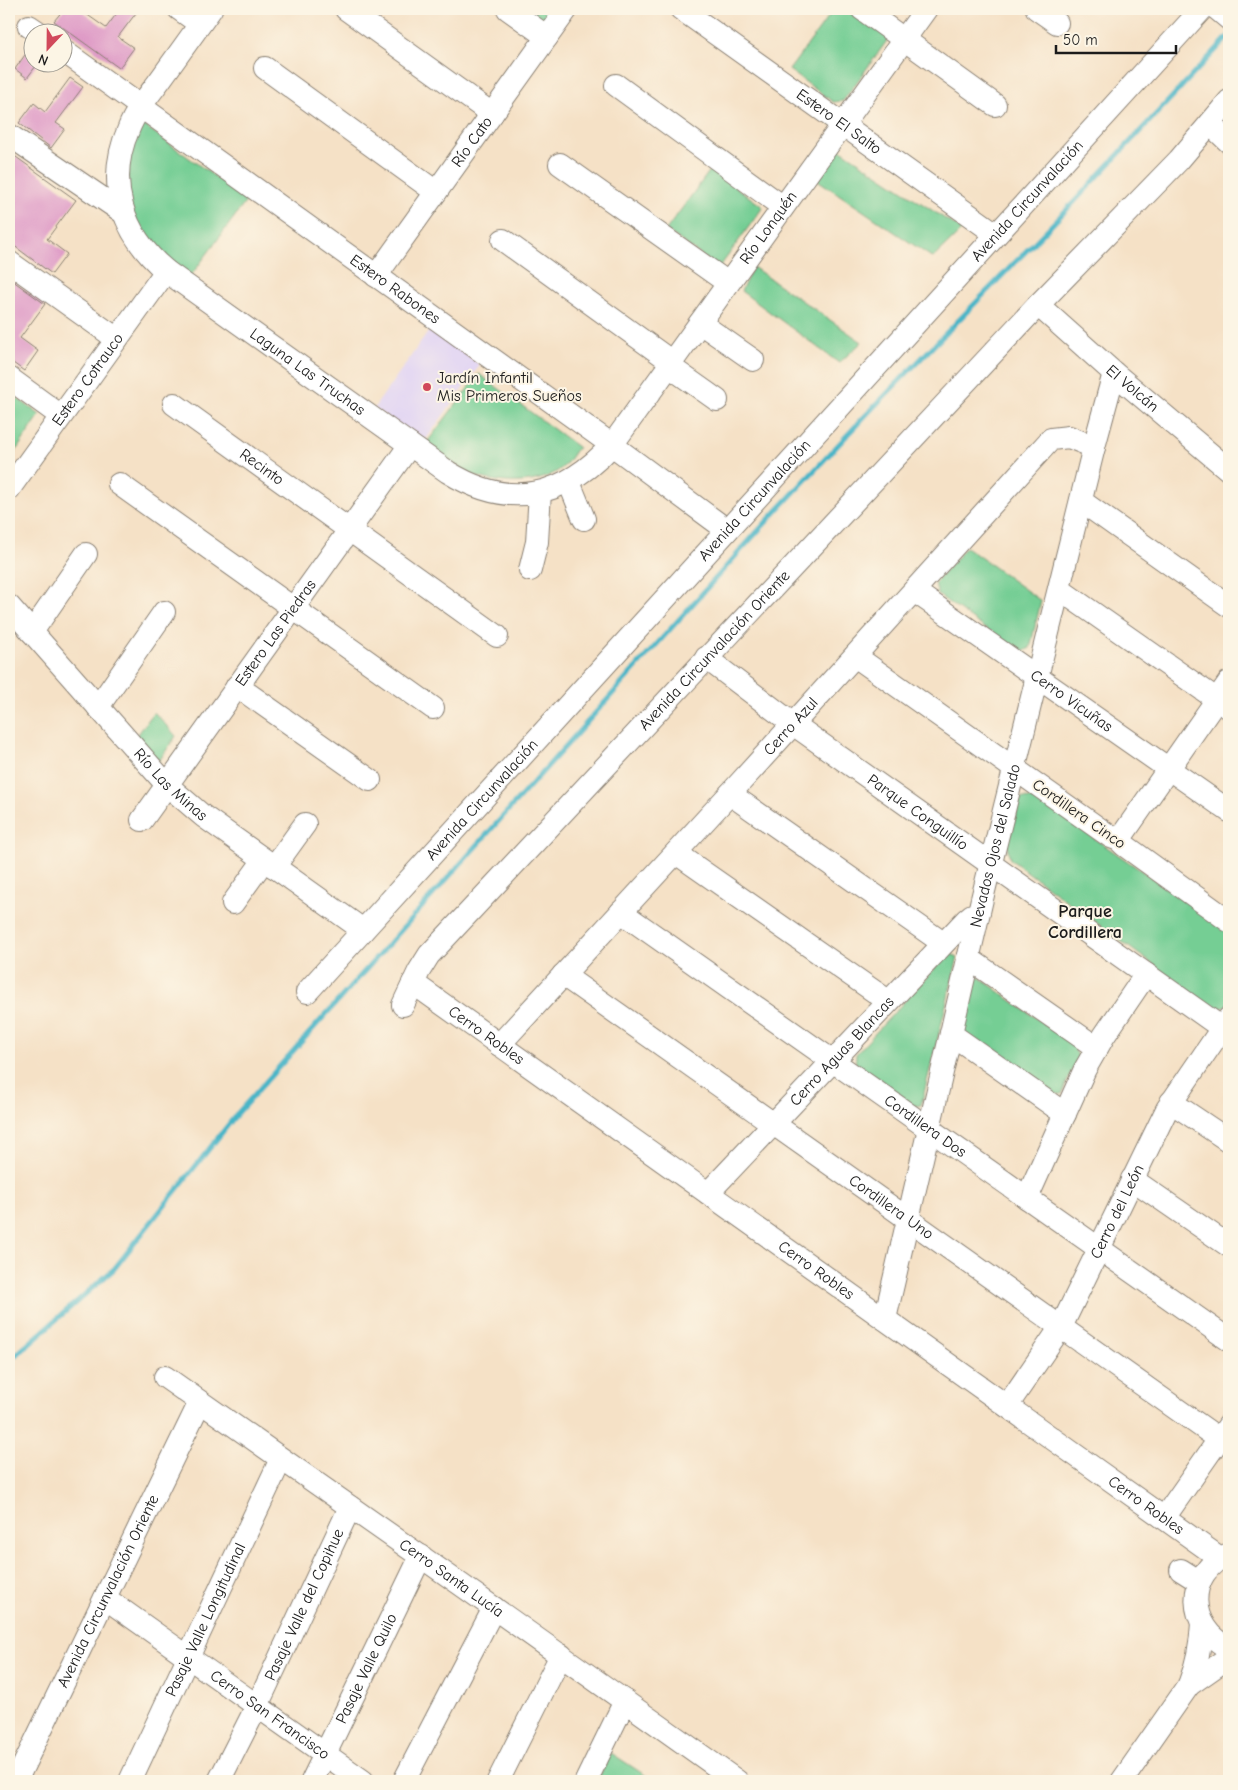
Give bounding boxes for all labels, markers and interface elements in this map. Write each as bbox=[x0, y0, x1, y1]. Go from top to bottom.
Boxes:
north arrow bbox=[22, 22, 72, 72]
scale bar bbox=[1056, 22, 1176, 54]
text: 50 m bbox=[1063, 31, 1098, 49]
text: N bbox=[36, 50, 51, 69]
street label: Estero El Salto bbox=[793, 85, 885, 158]
street label: Río Cato bbox=[448, 113, 496, 171]
street label: Avenida Circunvalación bbox=[968, 137, 1087, 265]
street label: Río Lonquén bbox=[736, 188, 801, 268]
street label: Estero Rabones bbox=[346, 251, 444, 328]
street label: Laguna Las Truchas bbox=[246, 325, 369, 419]
street label: Estero Cotrauco bbox=[48, 330, 127, 429]
street label: El Volcán bbox=[1102, 361, 1162, 416]
place label: Jardín Infantil Mis Primeros Sueños bbox=[437, 369, 582, 405]
marker: Jardín Infantil Mis Primeros Sueños bbox=[421, 381, 433, 393]
street label: Avenida Circunvalación bbox=[695, 436, 814, 565]
street label: Recinto bbox=[236, 445, 287, 489]
street label: Avenida Circunvalación Oriente bbox=[635, 567, 794, 734]
street label: Estero Las Piedras bbox=[232, 576, 320, 690]
street label: Cerro Vicuñas bbox=[1027, 666, 1116, 736]
street label: Cerro Azul bbox=[760, 694, 822, 759]
street label: Avenida Circunvalación bbox=[422, 735, 542, 864]
street label: Río Las Minas bbox=[130, 745, 211, 825]
street label: Nevados Ojos del Salado bbox=[967, 762, 1024, 929]
street label: Parque Conguillío bbox=[864, 771, 971, 854]
street label: Cordillera Cinco bbox=[1029, 775, 1129, 853]
district label: Parque Cordillera bbox=[1048, 901, 1122, 943]
street label: Cerro Aguas Blancas bbox=[786, 993, 898, 1110]
street label: Cerro Robles bbox=[445, 1002, 528, 1069]
street label: Cordillera Dos bbox=[881, 1091, 970, 1161]
street label: Cerro del León bbox=[1087, 1162, 1148, 1262]
street label: Cordillera Uno bbox=[845, 1171, 937, 1243]
street label: Cerro Robles bbox=[775, 1237, 858, 1304]
street label: Cerro Robles bbox=[1105, 1472, 1188, 1539]
street label: Avenida Circunvalación Oriente bbox=[54, 1492, 163, 1691]
street label: Pasaje Valle del Copihue bbox=[261, 1526, 348, 1683]
street label: Cerro Santa Lucía bbox=[396, 1535, 507, 1621]
street label: Pasaje Valle Longitudinal bbox=[162, 1540, 249, 1700]
street label: Pasaje Valle Quilo bbox=[332, 1611, 401, 1726]
street label: Cerro San Francisco bbox=[207, 1666, 333, 1763]

